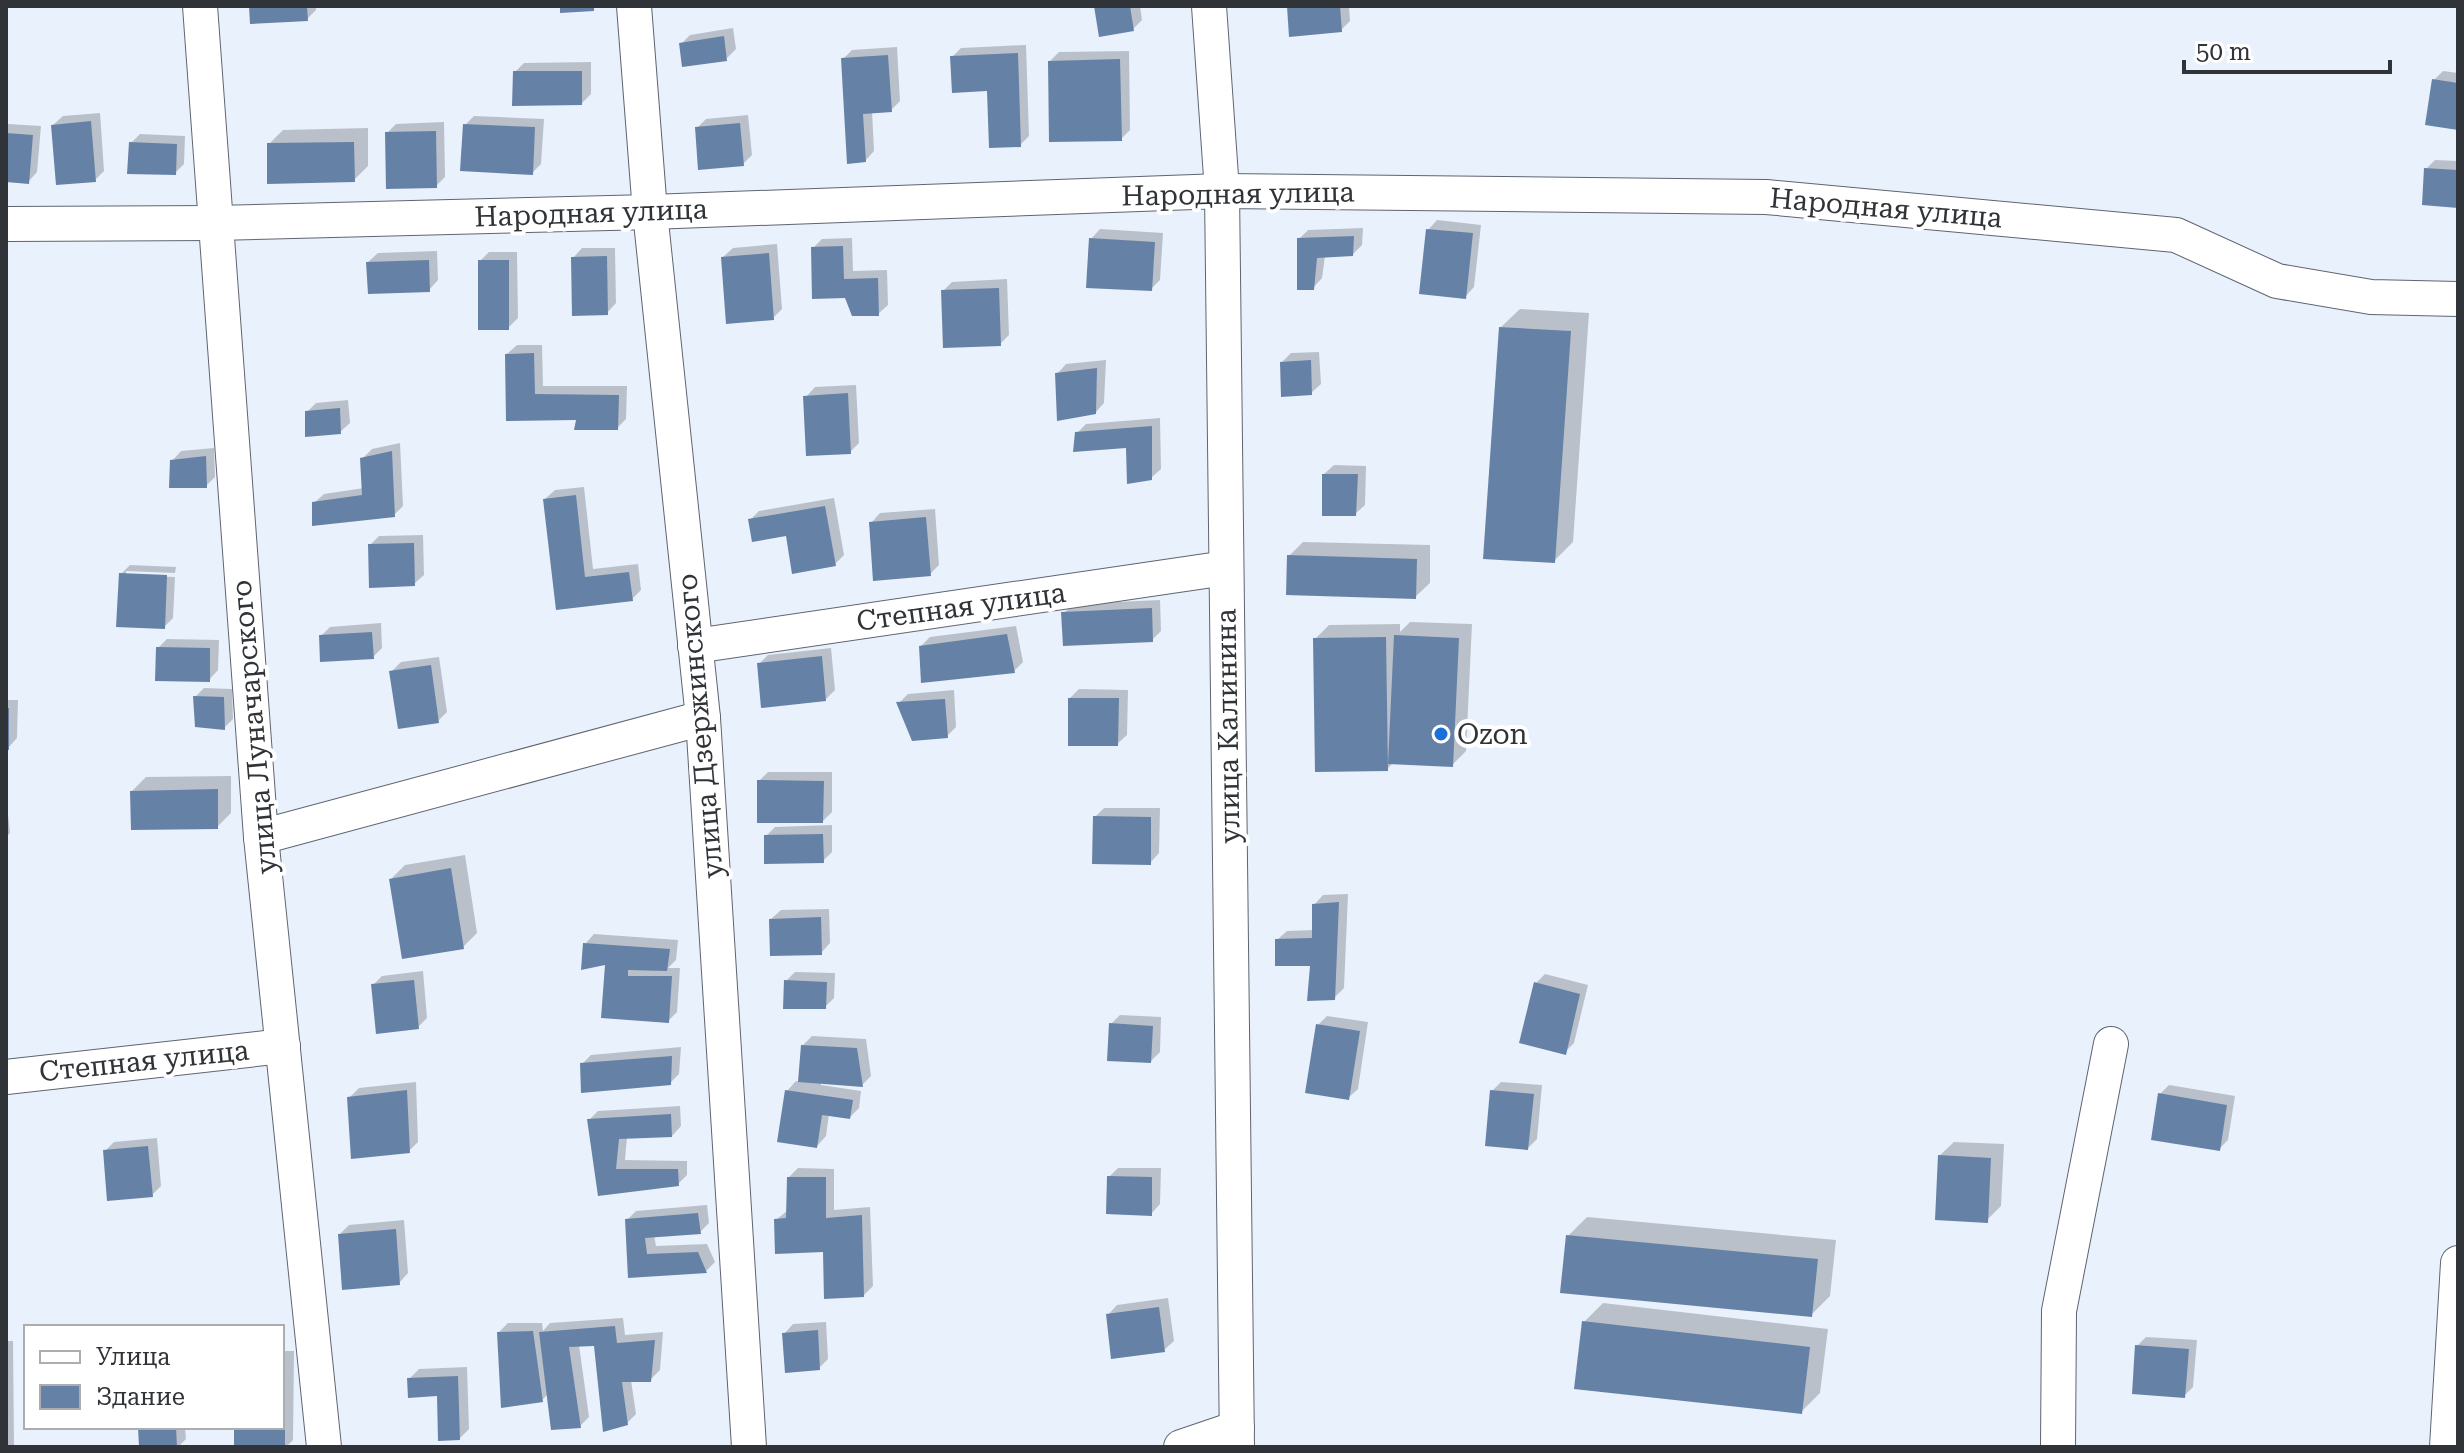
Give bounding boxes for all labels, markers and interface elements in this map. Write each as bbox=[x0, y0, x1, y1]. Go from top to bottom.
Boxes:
scale bar bbox=[2184, 24, 2390, 74]
text: 50 m bbox=[2196, 38, 2251, 66]
street label: Народная улица bbox=[1121, 175, 1355, 213]
street label: Народная улица bbox=[1768, 181, 2004, 235]
street label: Народная улица bbox=[474, 192, 708, 234]
street label: улица Дзержинского bbox=[670, 572, 730, 880]
street label: Степная улица bbox=[854, 576, 1068, 638]
street label: улица Луначарского bbox=[225, 578, 283, 876]
street label: улица Калинина bbox=[1209, 608, 1247, 844]
place label: Ozon bbox=[1457, 718, 1528, 751]
marker: Ozon bbox=[1432, 725, 1450, 743]
street label: Степная улица bbox=[37, 1034, 251, 1088]
legend bbox=[24, 1325, 284, 1429]
text: Улица bbox=[96, 1343, 170, 1371]
text: Здание bbox=[96, 1383, 185, 1411]

